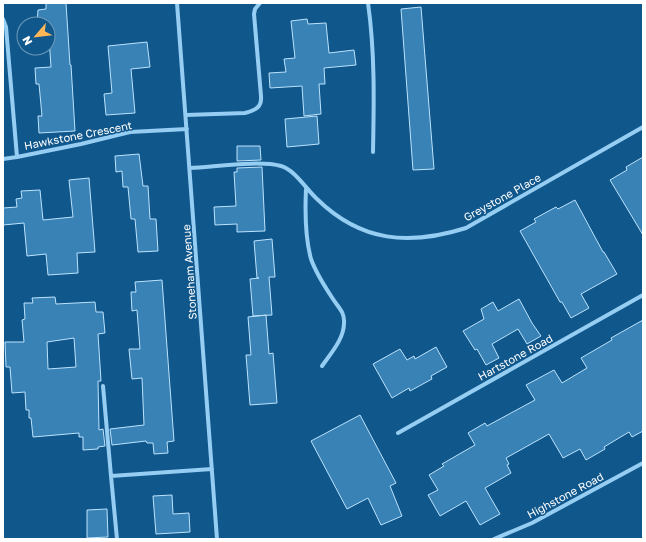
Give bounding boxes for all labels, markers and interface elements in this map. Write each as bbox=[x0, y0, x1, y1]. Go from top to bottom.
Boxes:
north arrow bbox=[16, 16, 56, 56]
text: N bbox=[19, 34, 34, 48]
street label: Hawkstone Crescent bbox=[23, 118, 133, 152]
street label: Greystone Place bbox=[461, 170, 543, 224]
street label: Stoneham Avenue bbox=[179, 224, 199, 320]
street label: Hartstone Road bbox=[475, 331, 555, 383]
street label: Highstone Road bbox=[525, 469, 605, 521]

